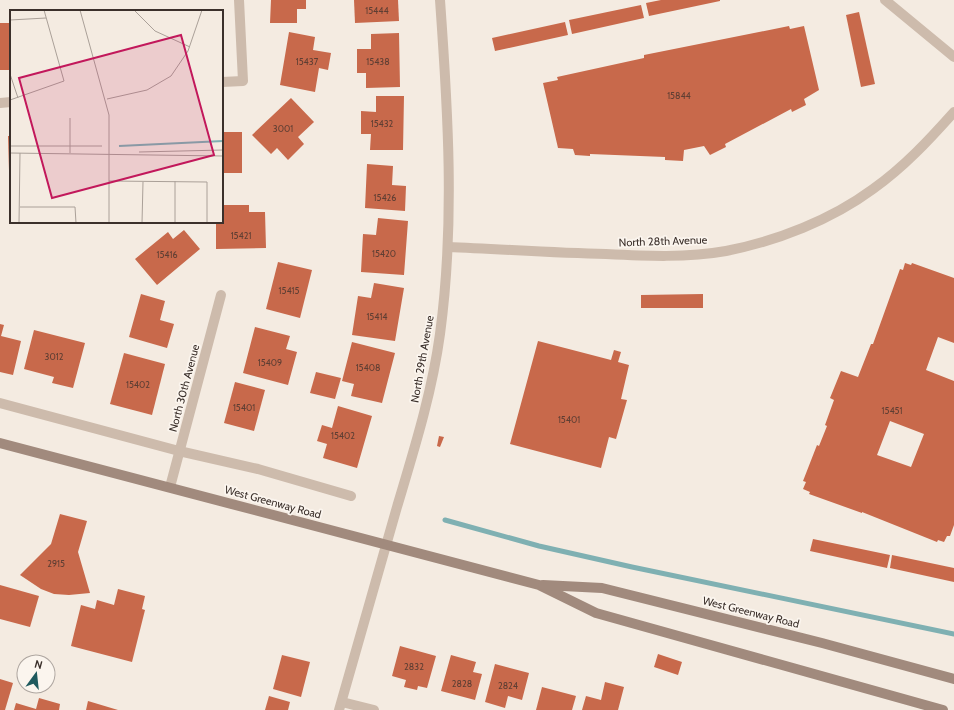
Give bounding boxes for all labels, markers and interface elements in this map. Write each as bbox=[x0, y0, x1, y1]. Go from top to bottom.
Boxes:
house number: 15444 bbox=[365, 5, 389, 16]
inset map bbox=[10, 10, 223, 223]
house number: 15437 bbox=[296, 56, 319, 67]
house number: 15438 bbox=[366, 56, 390, 67]
house number: 15844 bbox=[667, 90, 691, 101]
house number: 15432 bbox=[371, 118, 394, 129]
house number: 3001 bbox=[273, 123, 293, 134]
house number: 15426 bbox=[374, 192, 396, 203]
house number: 15421 bbox=[231, 230, 251, 241]
street label: North 28th Avenue bbox=[618, 232, 708, 250]
house number: 15420 bbox=[372, 248, 396, 259]
house number: 15416 bbox=[156, 249, 178, 260]
house number: 15415 bbox=[279, 285, 300, 296]
house number: 15414 bbox=[366, 311, 388, 322]
street label: North 29th Avenue bbox=[407, 314, 437, 404]
street label: North 30th Avenue bbox=[166, 342, 202, 433]
house number: 3012 bbox=[45, 351, 64, 362]
house number: 15409 bbox=[258, 357, 282, 368]
house number: 15408 bbox=[356, 362, 380, 373]
house number: 15402 bbox=[126, 379, 150, 390]
house number: 15401 bbox=[233, 402, 255, 413]
house number: 15451 bbox=[882, 405, 902, 416]
house number: 15401 bbox=[558, 414, 580, 425]
house number: 15402 bbox=[331, 430, 355, 441]
street label: West Greenway Road bbox=[223, 482, 323, 522]
house number: 2915 bbox=[47, 558, 65, 569]
street label: West Greenway Road bbox=[701, 593, 801, 631]
north arrow bbox=[16, 654, 56, 694]
text: N bbox=[33, 657, 44, 672]
house number: 2832 bbox=[404, 661, 424, 672]
house number: 2828 bbox=[452, 678, 472, 689]
house number: 2824 bbox=[498, 680, 518, 691]

